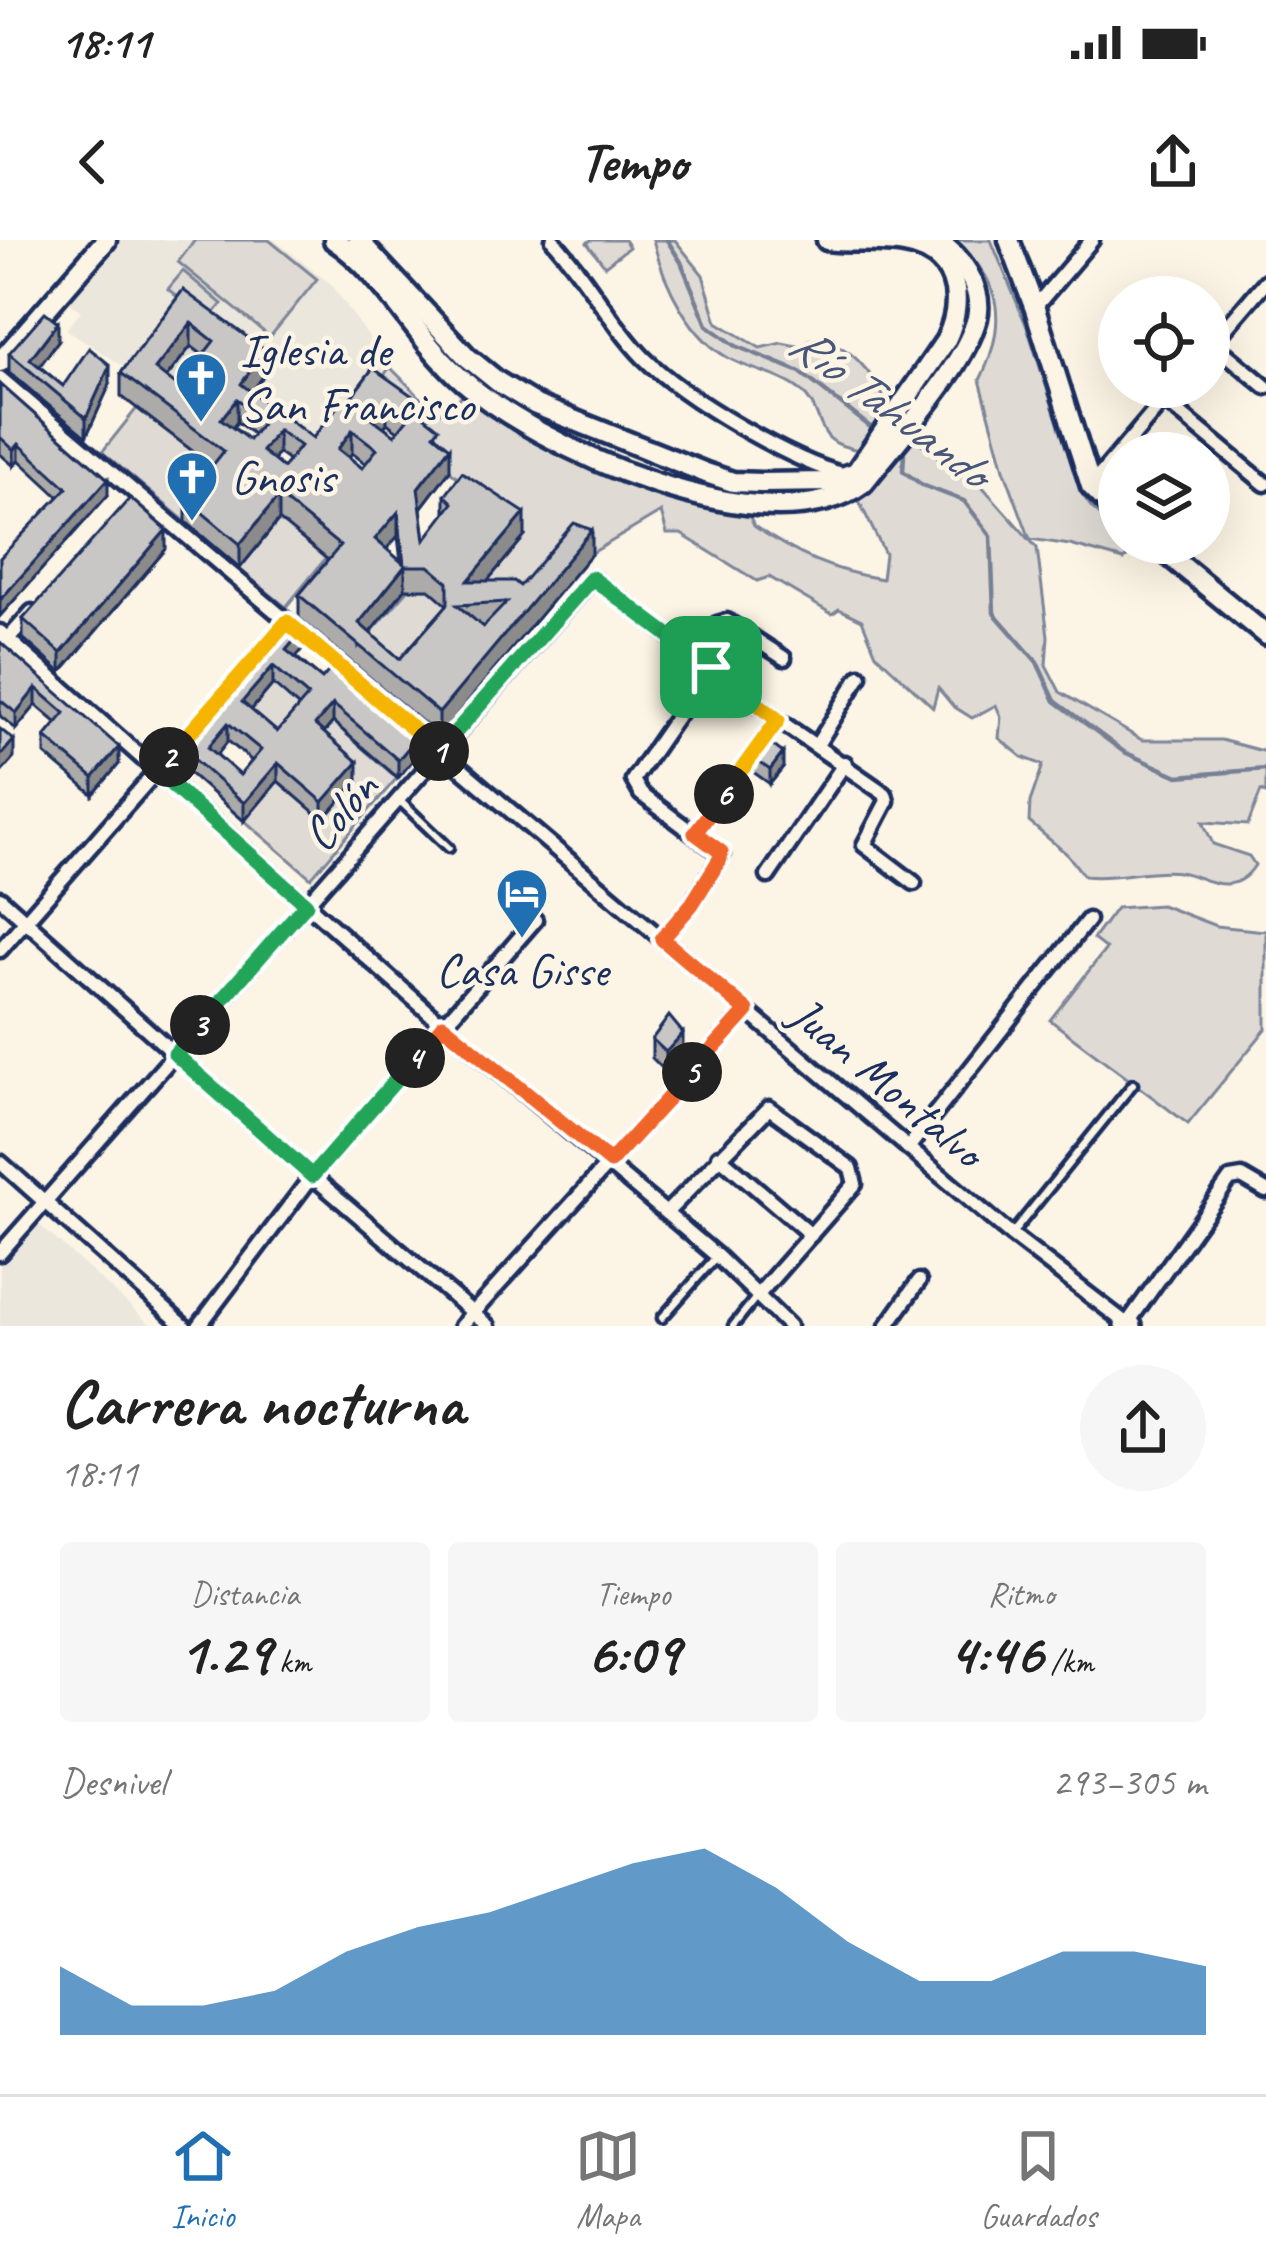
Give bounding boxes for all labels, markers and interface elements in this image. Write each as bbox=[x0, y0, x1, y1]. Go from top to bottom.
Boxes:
text: 18:11 bbox=[60, 14, 150, 71]
text: Tempo bbox=[579, 128, 687, 196]
icon: back bbox=[60, 129, 126, 195]
icon: share bbox=[1140, 129, 1206, 195]
map controls bbox=[1098, 276, 1230, 564]
button: locate bbox=[1098, 276, 1230, 408]
water label: Río Tahuando bbox=[778, 310, 1009, 507]
place label: Iglesia de San Francisco bbox=[240, 320, 477, 435]
church icon: Iglesia de San Francisco bbox=[173, 350, 229, 424]
button: layers bbox=[1098, 432, 1230, 564]
place label: Gnosis bbox=[231, 447, 338, 507]
church icon: Gnosis bbox=[164, 449, 220, 523]
pin bbox=[660, 616, 762, 718]
icon: arrive bbox=[678, 634, 744, 700]
pin: 1 bbox=[409, 721, 469, 781]
pin: 2 bbox=[139, 727, 199, 787]
text: 1 bbox=[432, 730, 446, 772]
text: 2 bbox=[162, 736, 176, 778]
street label: Colón bbox=[289, 758, 392, 863]
pin: 6 bbox=[694, 764, 754, 824]
text: 6 bbox=[716, 773, 732, 815]
hotel icon: Casa Gisse bbox=[494, 866, 550, 940]
place label: Casa Gisse bbox=[436, 940, 611, 1000]
street label: Juan Montalvo bbox=[776, 982, 1000, 1184]
pin: 3 bbox=[170, 995, 230, 1055]
text: 3 bbox=[193, 1004, 207, 1046]
pin: 4 bbox=[385, 1028, 445, 1088]
text: 4 bbox=[408, 1037, 422, 1079]
pin: 5 bbox=[662, 1042, 722, 1102]
text: 5 bbox=[685, 1051, 699, 1093]
text: Carrera nocturna bbox=[60, 1362, 464, 1445]
button: share bbox=[1080, 1365, 1206, 1491]
text: 18:11 bbox=[60, 1449, 138, 1498]
text: Distancia bbox=[191, 1573, 299, 1615]
text: Tiempo bbox=[596, 1573, 670, 1615]
text: Ritmo bbox=[988, 1573, 1054, 1615]
text: 1.29 bbox=[179, 1615, 271, 1691]
text: 6:09 bbox=[586, 1615, 680, 1691]
text: 4:46 bbox=[948, 1615, 1043, 1691]
text: km bbox=[271, 1641, 311, 1683]
text: /km bbox=[1043, 1641, 1094, 1683]
text: Desnivel bbox=[60, 1758, 166, 1807]
text: 293–305 m bbox=[1052, 1758, 1206, 1807]
tab: Inicio bbox=[170, 2123, 236, 2237]
tab: Mapa bbox=[575, 2123, 641, 2237]
tab: Guardados bbox=[981, 2123, 1096, 2237]

